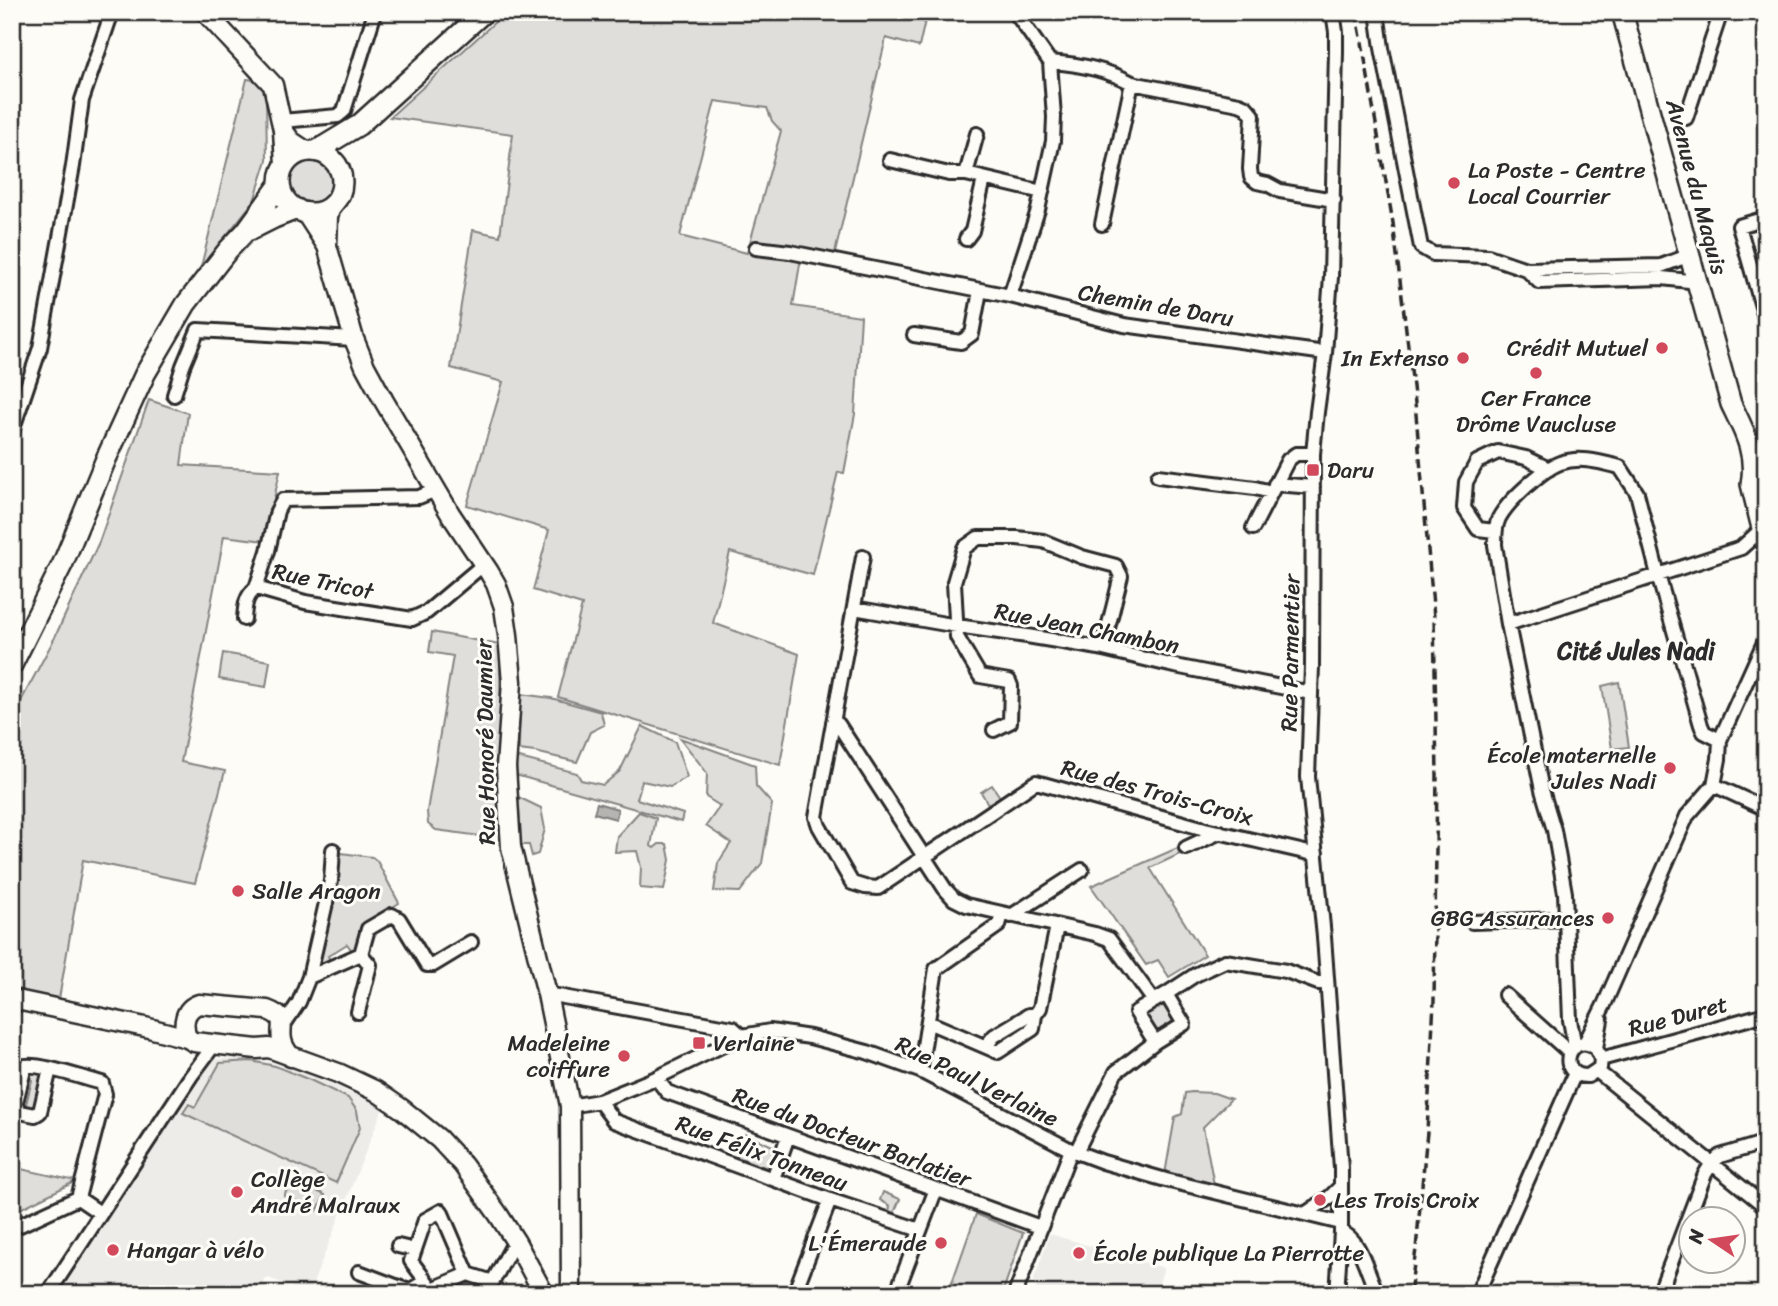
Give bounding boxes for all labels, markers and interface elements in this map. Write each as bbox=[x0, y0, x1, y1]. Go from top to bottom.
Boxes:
street label: Avenue du Maquis bbox=[1653, 94, 1740, 280]
place label: La Poste - Centre Local Courrier bbox=[1468, 150, 1646, 217]
marker: La Poste - Centre Local Courrier bbox=[1446, 175, 1462, 191]
street label: Chemin de Daru bbox=[1075, 272, 1237, 339]
place label: Crédit Mutuel bbox=[1507, 328, 1648, 369]
place label: In Extenso bbox=[1340, 338, 1449, 379]
marker: Crédit Mutuel bbox=[1654, 340, 1670, 356]
marker: In Extenso bbox=[1455, 350, 1471, 366]
marker: Cer France Drôme Vaucluse bbox=[1528, 365, 1544, 381]
place label: Cer France Drôme Vaucluse bbox=[1456, 378, 1616, 445]
place label: Daru bbox=[1327, 450, 1375, 491]
marker: Daru bbox=[1305, 462, 1321, 478]
street label: Rue Tricot bbox=[269, 551, 379, 613]
street label: Rue Parmentier bbox=[1269, 572, 1312, 732]
street label: Rue Jean Chambon bbox=[991, 590, 1183, 666]
district label: Cité Jules Nadi bbox=[1556, 630, 1716, 672]
street label: Rue Honoré Daumier bbox=[463, 637, 508, 845]
place label: École maternelle Jules Nadi bbox=[1487, 735, 1657, 802]
street label: Rue des Trois-Croix bbox=[1056, 747, 1258, 838]
marker: École maternelle Jules Nadi bbox=[1662, 760, 1678, 776]
place label: Salle Aragon bbox=[252, 871, 381, 912]
marker: Salle Aragon bbox=[230, 883, 246, 899]
place label: GBG Assurances bbox=[1431, 898, 1595, 939]
marker: GBG Assurances bbox=[1600, 910, 1616, 926]
street label: Rue Duret bbox=[1624, 984, 1732, 1049]
place label: Madeleine coiffure bbox=[507, 1023, 610, 1090]
place label: Verlaine bbox=[713, 1023, 795, 1064]
street label: Rue Paul Verlaine bbox=[888, 1024, 1066, 1139]
marker: Verlaine bbox=[691, 1035, 707, 1051]
marker: Madeleine coiffure bbox=[616, 1048, 632, 1064]
street label: Rue du Docteur Barlatier bbox=[727, 1075, 978, 1200]
street label: Rue Félix Tonneau bbox=[670, 1103, 854, 1204]
place label: Collège André Malraux bbox=[250, 1159, 400, 1226]
place label: Les Trois Croix bbox=[1334, 1180, 1479, 1221]
marker: Collège André Malraux bbox=[229, 1184, 245, 1200]
marker: Les Trois Croix bbox=[1312, 1192, 1328, 1208]
north arrow bbox=[1676, 1204, 1746, 1274]
place label: L'Émeraude bbox=[808, 1223, 927, 1264]
text: N bbox=[1678, 1225, 1714, 1247]
place label: Hangar à vélo bbox=[127, 1230, 264, 1271]
place label: École publique La Pierrotte bbox=[1093, 1233, 1365, 1274]
marker: L'Émeraude bbox=[933, 1235, 949, 1251]
marker: Hangar à vélo bbox=[105, 1242, 121, 1258]
marker: École publique La Pierrotte bbox=[1071, 1245, 1087, 1261]

